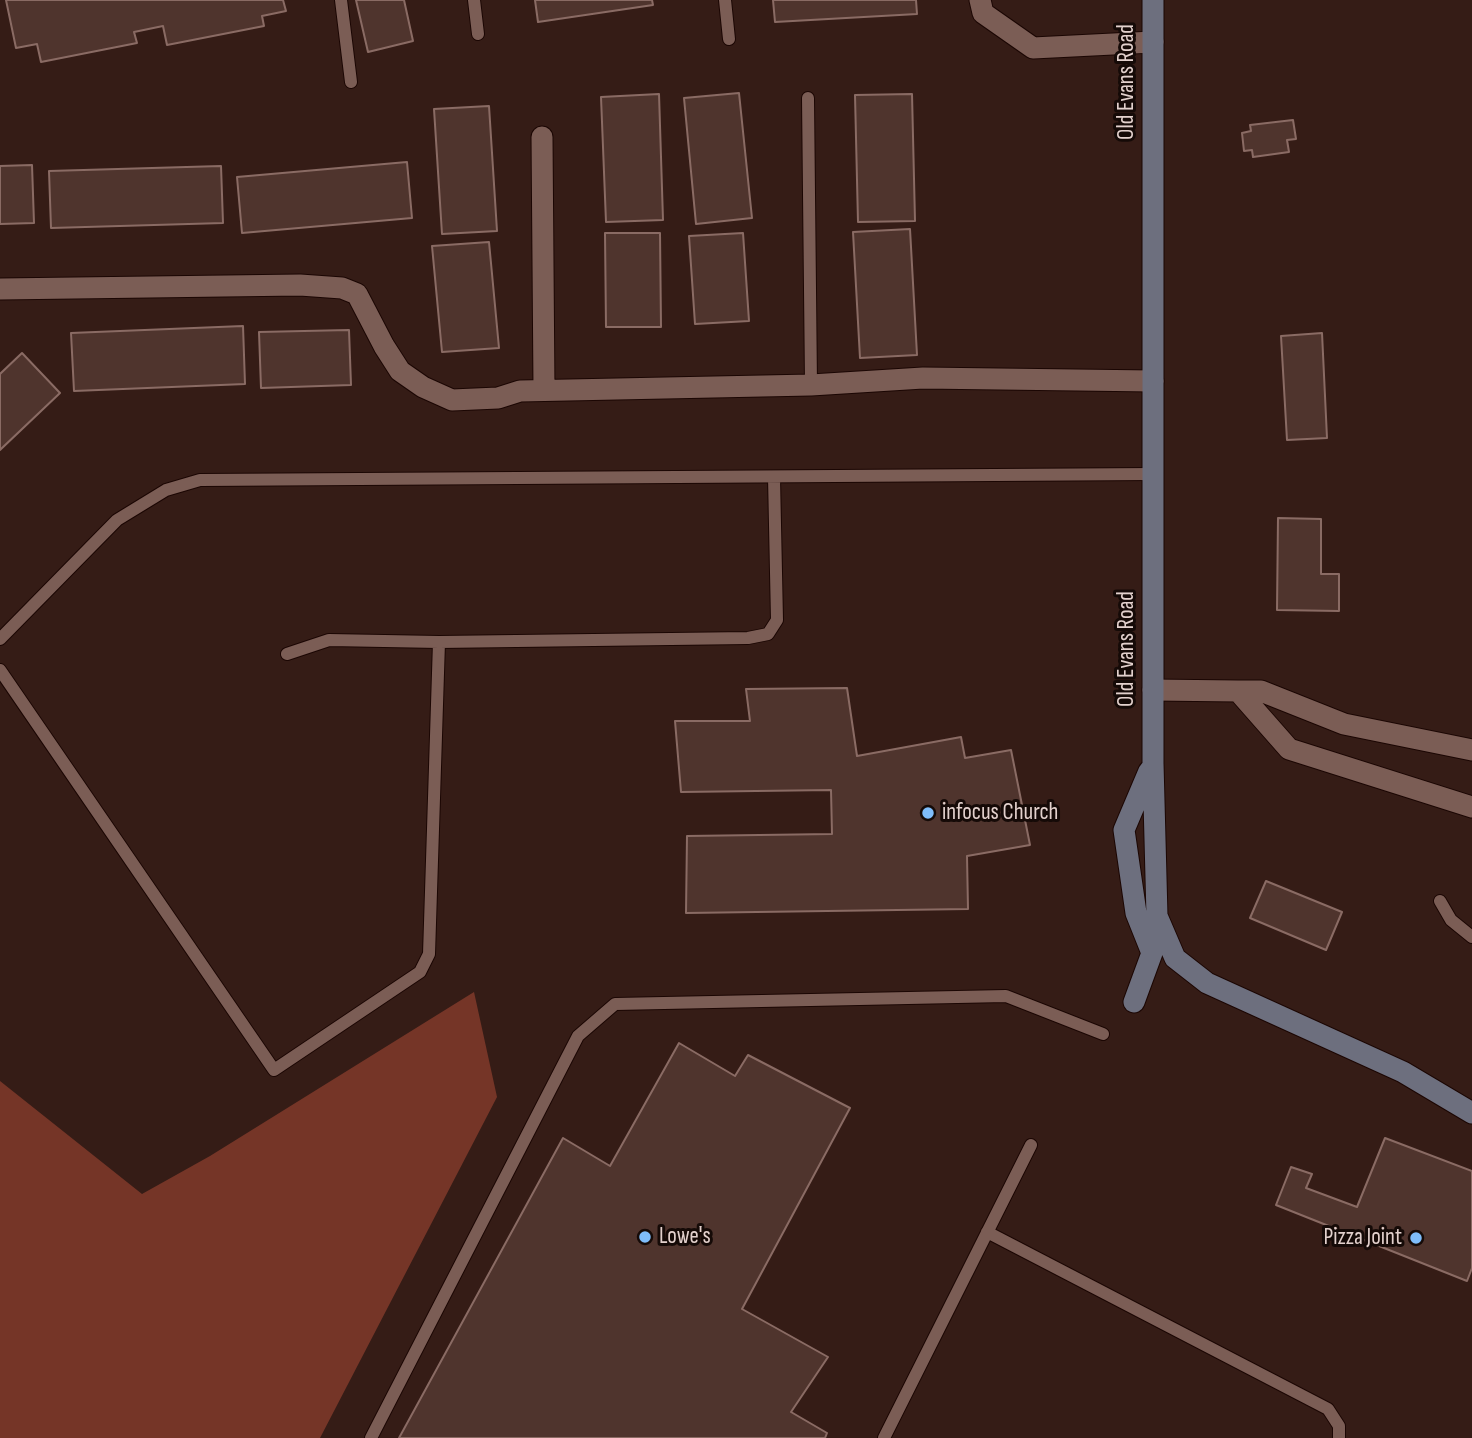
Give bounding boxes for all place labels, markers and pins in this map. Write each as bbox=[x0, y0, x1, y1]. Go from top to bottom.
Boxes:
place label: infocus Church bbox=[942, 799, 1058, 827]
marker: infocus Church bbox=[920, 805, 936, 821]
place label: Lowe's bbox=[659, 1223, 711, 1251]
place label: Pizza Joint bbox=[1323, 1224, 1402, 1252]
marker: Lowe's bbox=[637, 1229, 653, 1245]
marker: Pizza Joint bbox=[1408, 1230, 1424, 1246]

